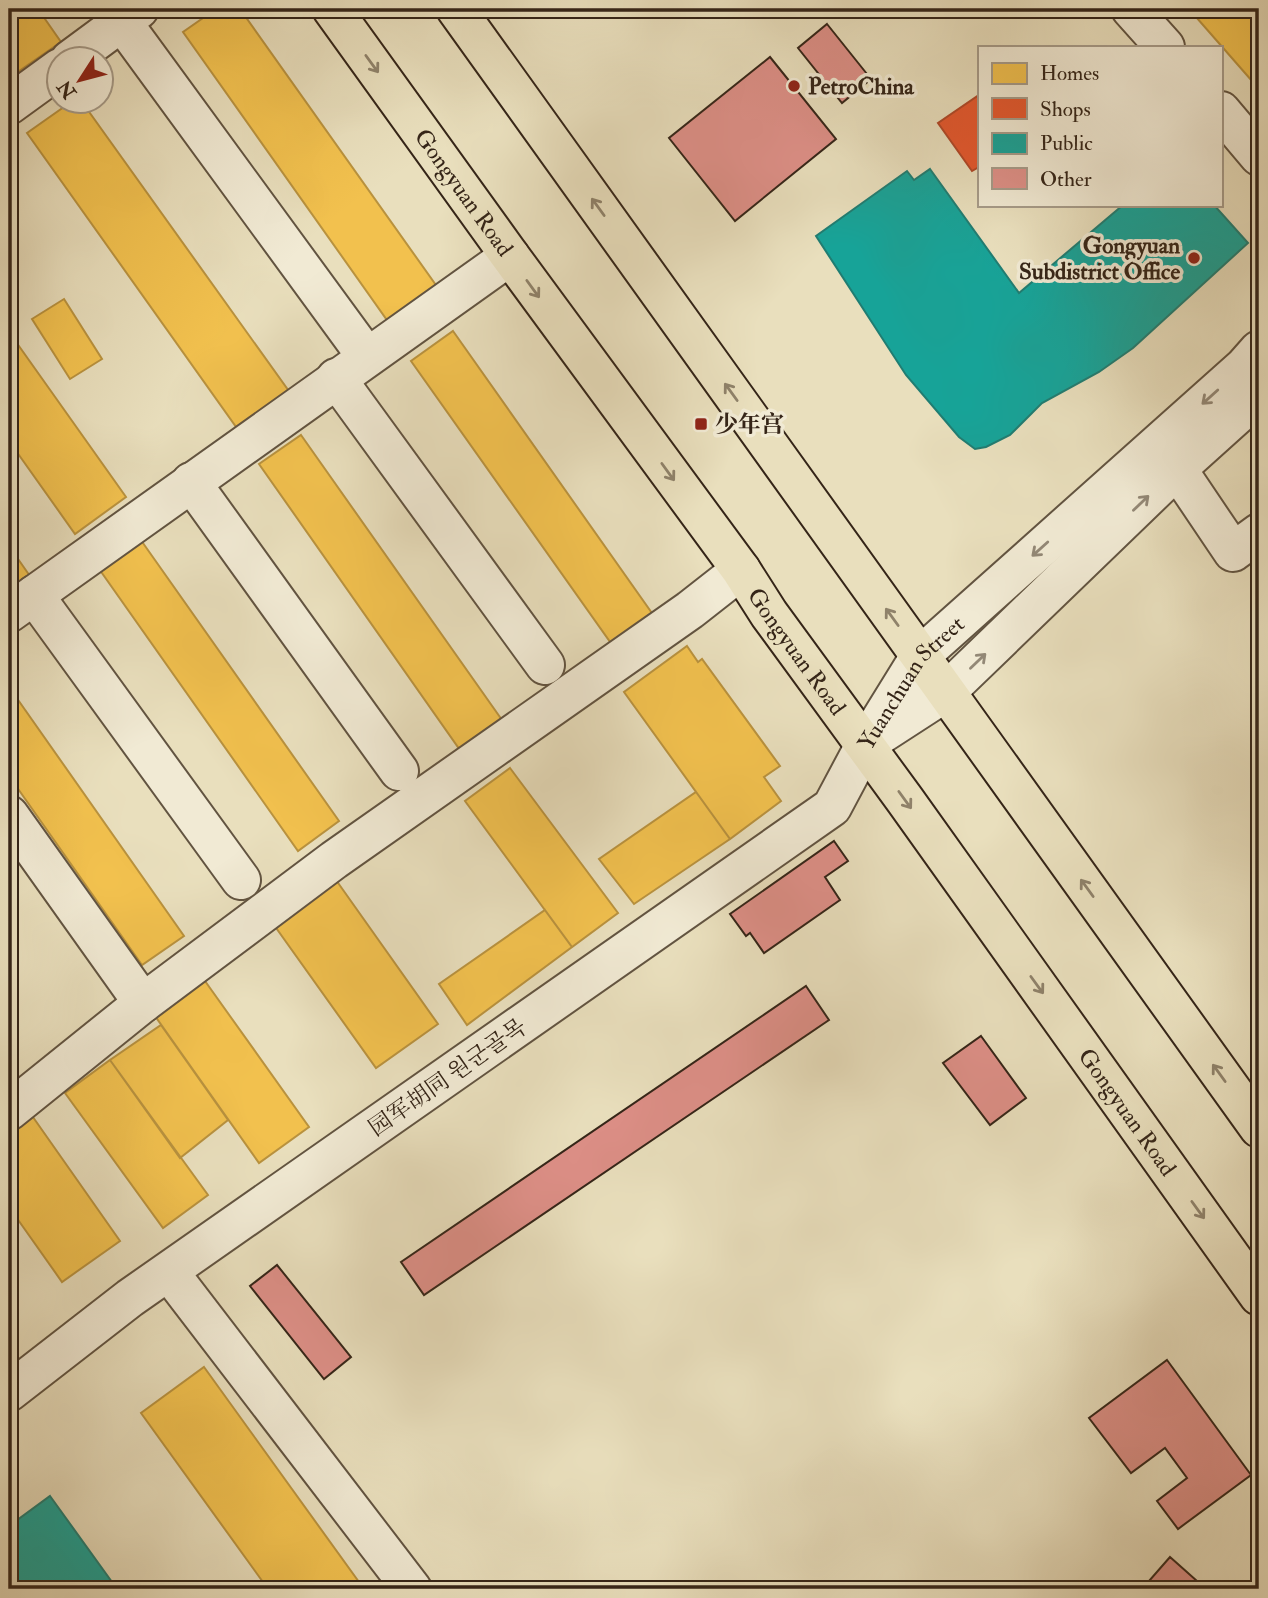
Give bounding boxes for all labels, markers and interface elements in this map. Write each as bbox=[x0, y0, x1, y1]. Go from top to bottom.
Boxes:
north arrow bbox=[46, 46, 116, 116]
legend bbox=[978, 46, 1222, 206]
one-way arrow bbox=[365, 54, 379, 73]
text: Homes bbox=[1040, 60, 1099, 87]
place label: PetroChina bbox=[808, 72, 915, 101]
text: N bbox=[52, 75, 82, 104]
marker: PetroChina bbox=[786, 78, 802, 94]
text: Shops bbox=[1040, 96, 1091, 123]
street label: Gongyuan Road bbox=[408, 123, 519, 262]
text: Public bbox=[1040, 130, 1093, 157]
text: Other bbox=[1040, 166, 1092, 193]
one-way arrow bbox=[591, 198, 605, 217]
place label: Gongyuan Subdistrict Office bbox=[1019, 231, 1180, 286]
marker: Gongyuan Subdistrict Office bbox=[1186, 250, 1202, 266]
one-way arrow bbox=[526, 279, 541, 298]
one-way arrow bbox=[723, 383, 738, 402]
one-way arrow bbox=[1202, 389, 1219, 406]
place label: 少年宫 bbox=[715, 410, 784, 439]
marker: 少年宫 bbox=[693, 416, 709, 432]
one-way arrow bbox=[661, 462, 676, 481]
one-way arrow bbox=[1133, 494, 1150, 511]
one-way arrow bbox=[1031, 541, 1049, 557]
street label: Gongyuan Road bbox=[741, 582, 852, 721]
one-way arrow bbox=[884, 608, 899, 627]
street label: Yuanchuan Street bbox=[851, 609, 970, 755]
one-way arrow bbox=[969, 653, 986, 670]
one-way arrow bbox=[898, 790, 912, 809]
one-way arrow bbox=[1080, 879, 1094, 898]
one-way arrow bbox=[1030, 975, 1045, 994]
street label: 园军胡同 원군골목 bbox=[363, 1012, 532, 1143]
street label: Gongyuan Road bbox=[1072, 1043, 1183, 1182]
one-way arrow bbox=[1212, 1064, 1227, 1083]
one-way arrow bbox=[1191, 1200, 1205, 1219]

